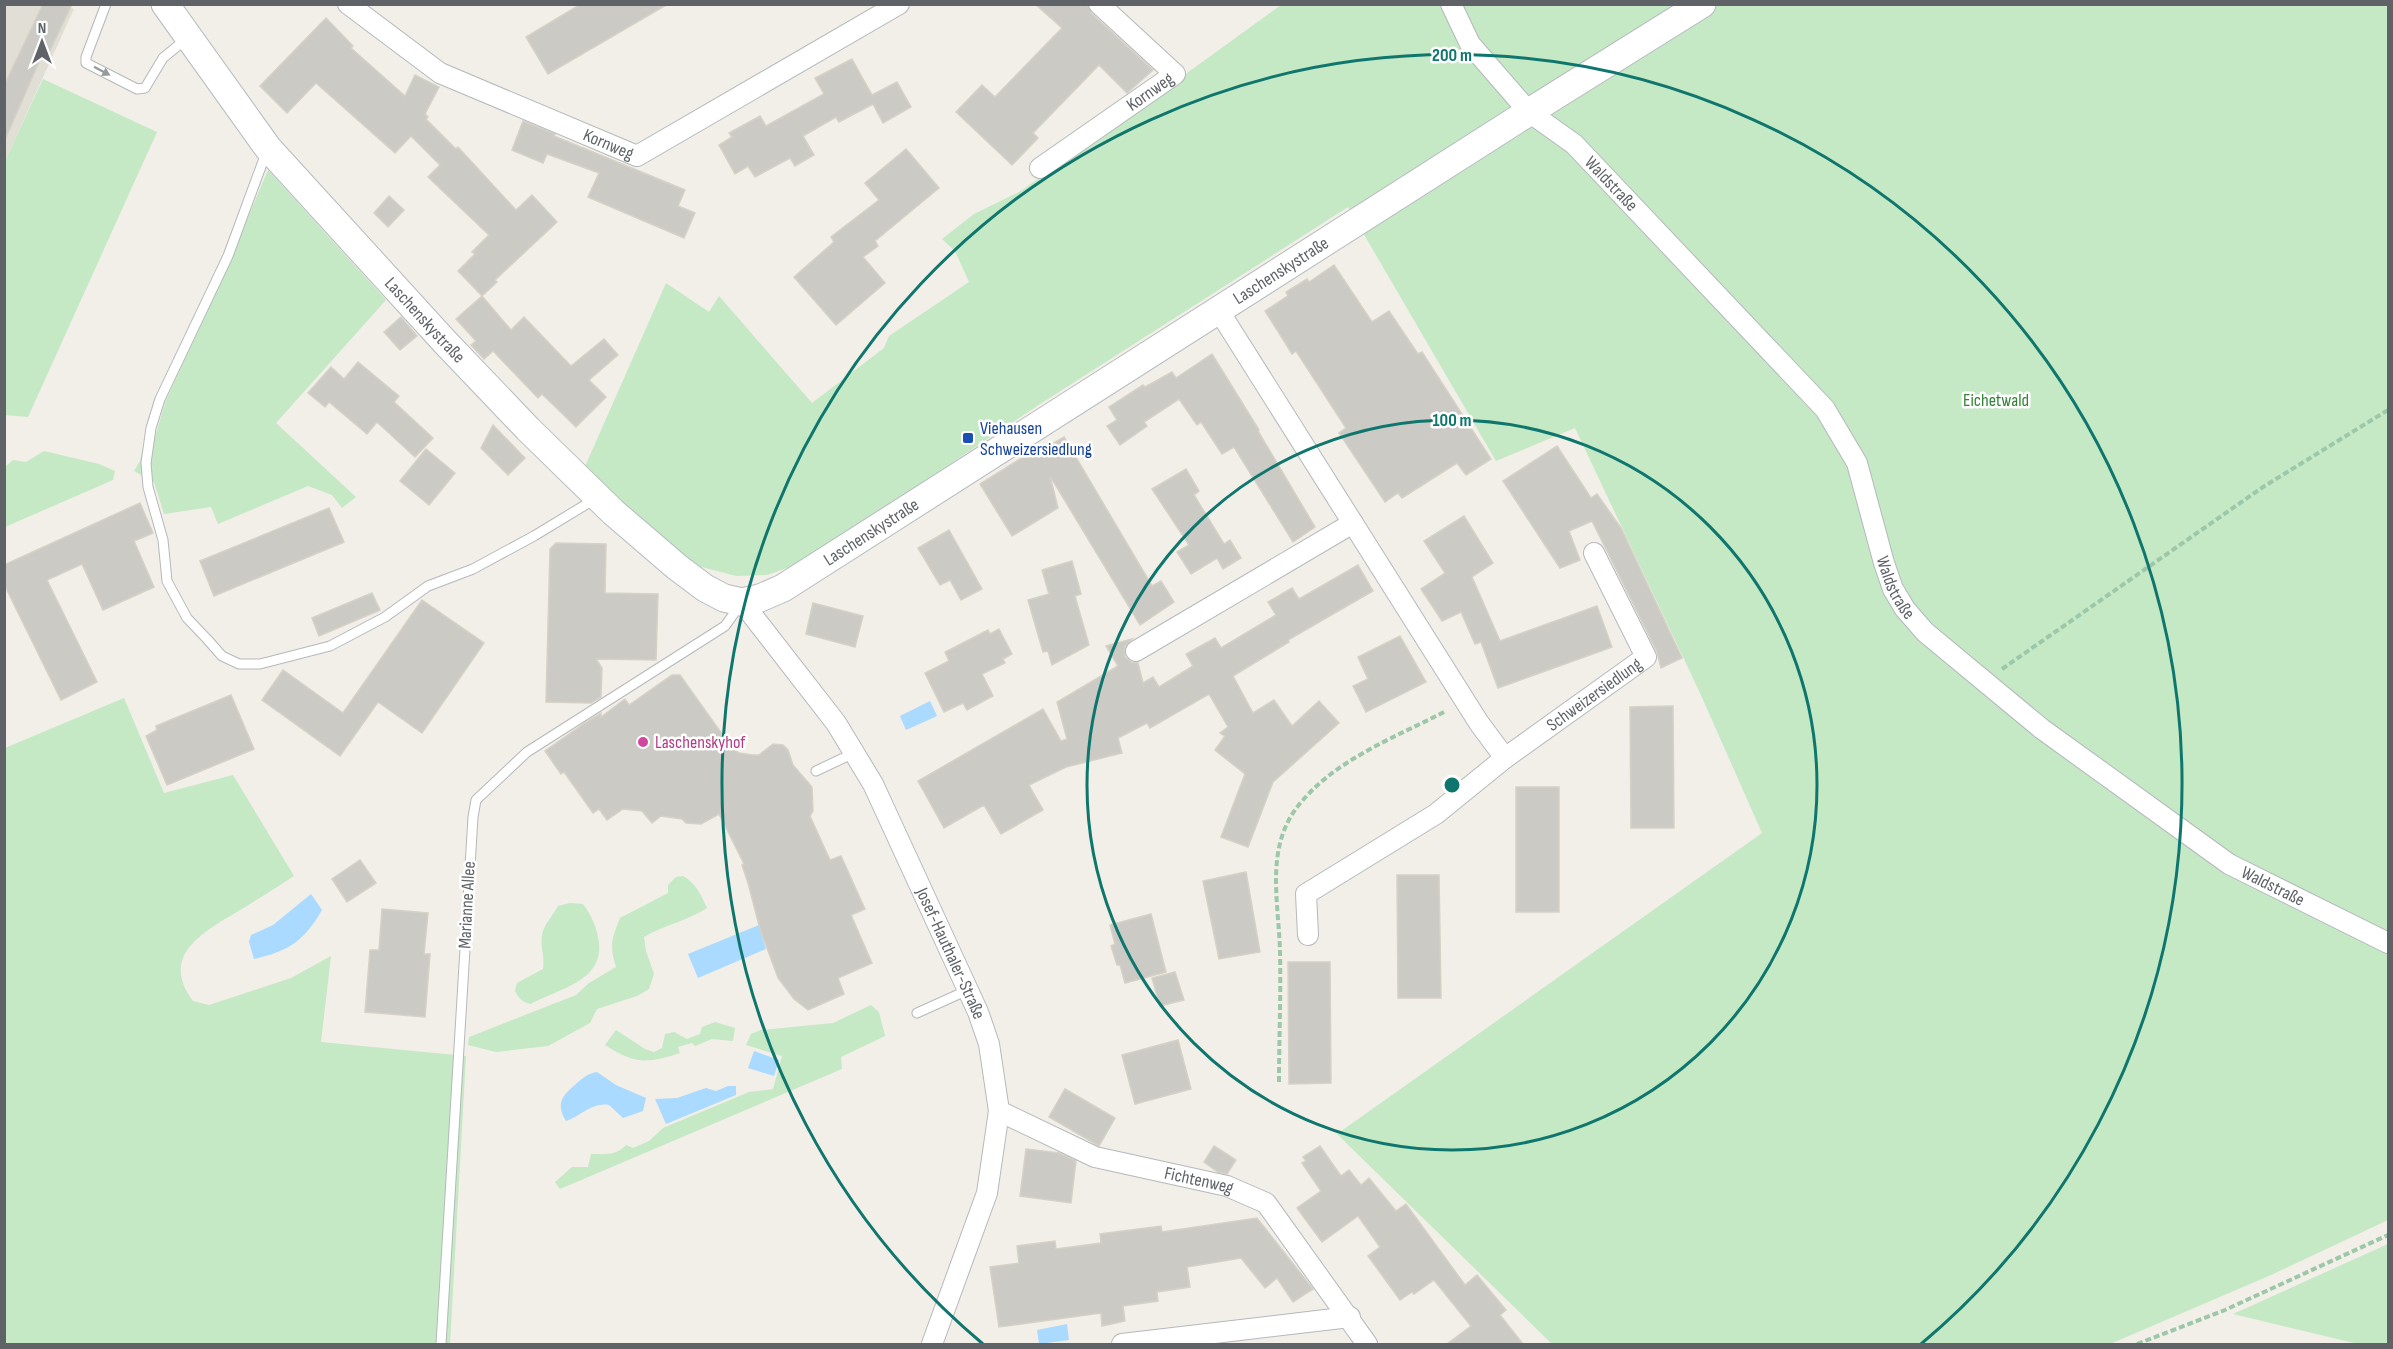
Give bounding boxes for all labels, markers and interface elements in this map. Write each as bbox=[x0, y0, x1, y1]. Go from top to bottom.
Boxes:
north arrow bbox=[12, 12, 72, 72]
text: N bbox=[38, 19, 46, 38]
text: 200 m bbox=[1432, 45, 1472, 66]
one-way arrow bbox=[93, 66, 110, 76]
street label: Kornweg bbox=[1122, 68, 1178, 115]
street label: Kornweg bbox=[580, 124, 637, 164]
street label: Waldstraße bbox=[1581, 152, 1642, 215]
street label: Laschenskystraße bbox=[1229, 232, 1332, 309]
street label: Laschenskystraße bbox=[381, 273, 470, 367]
park label: Eichetwald bbox=[1963, 390, 2029, 411]
text: 100 m bbox=[1433, 410, 1472, 431]
place label: Viehausen Schweizersiedlung bbox=[980, 418, 1092, 460]
marker: Viehausen Schweizersiedlung bbox=[961, 431, 975, 445]
street label: Laschenskystraße bbox=[820, 494, 923, 570]
street label: Waldstraße bbox=[1872, 554, 1920, 624]
street label: Schweizersiedlung bbox=[1542, 653, 1646, 735]
place label: Laschenskyhof bbox=[655, 732, 746, 753]
marker: Laschenskyhof bbox=[636, 735, 650, 749]
centre of rings bbox=[1442, 775, 1462, 795]
street label: Marianne Allee bbox=[454, 861, 480, 949]
street label: Waldstraße bbox=[2238, 861, 2308, 910]
street label: Josef-Hauthaler-Straße bbox=[911, 883, 990, 1022]
street label: Fichtenweg bbox=[1162, 1162, 1237, 1198]

